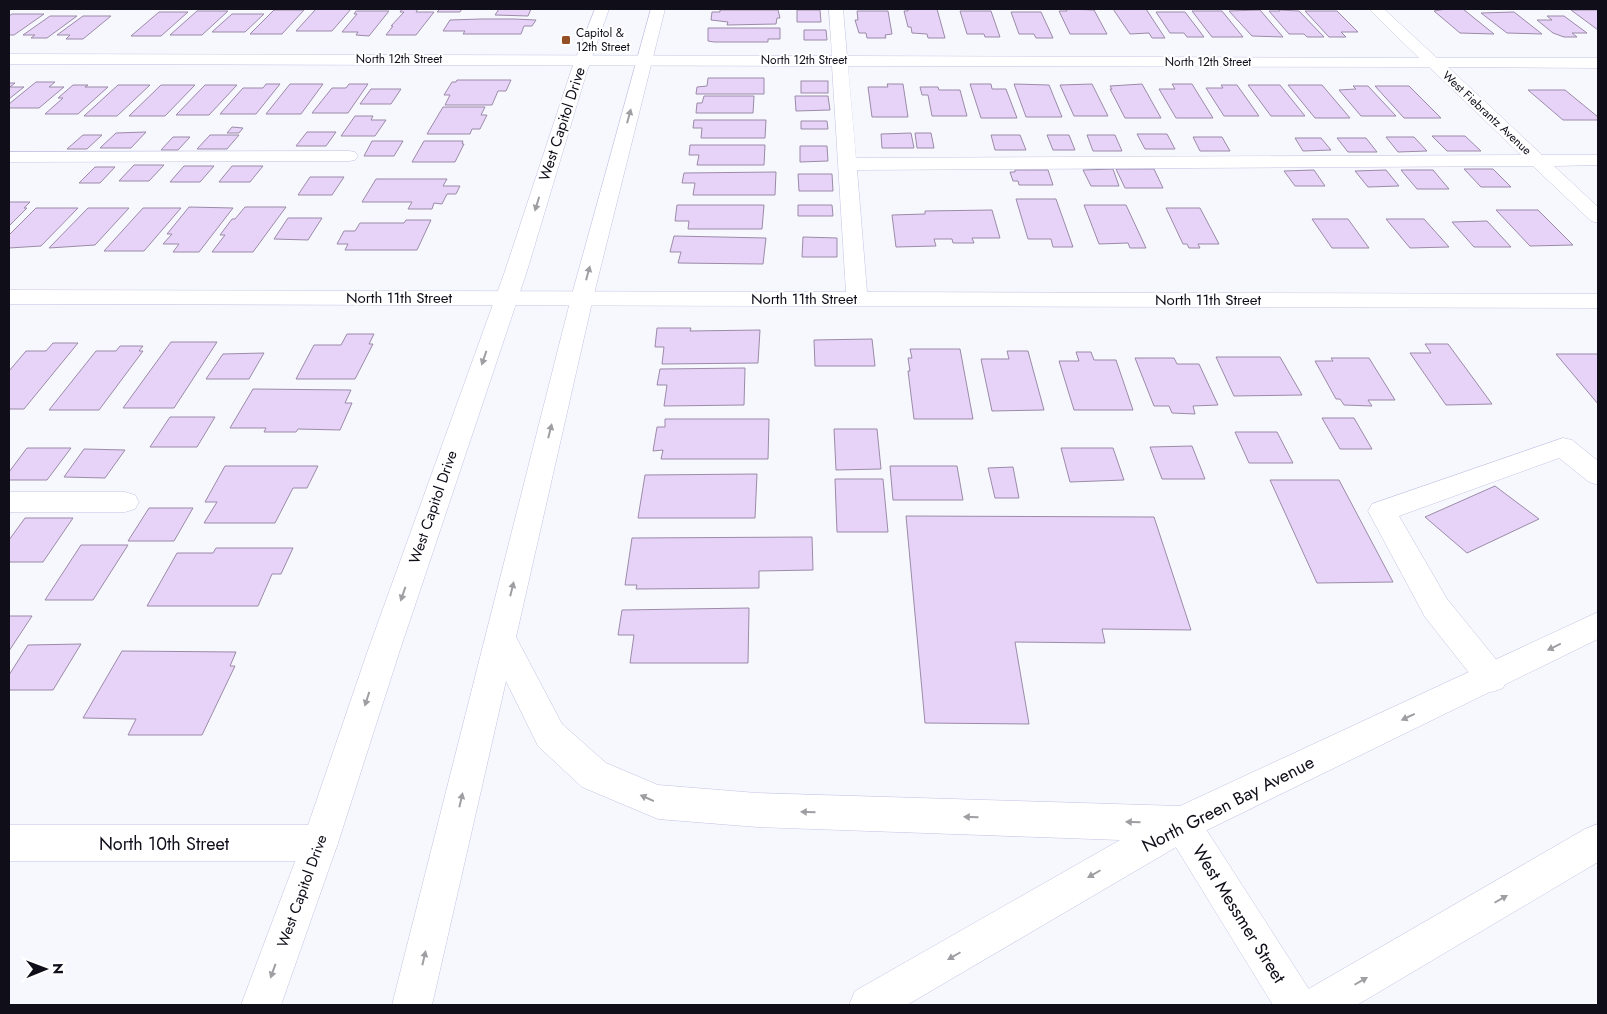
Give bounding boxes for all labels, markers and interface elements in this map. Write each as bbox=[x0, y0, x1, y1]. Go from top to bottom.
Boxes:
place label: Capitol & 12th Street bbox=[576, 24, 630, 56]
marker: Capitol & 12th Street bbox=[560, 34, 572, 46]
street label: North 12th Street bbox=[356, 50, 442, 68]
street label: North 12th Street bbox=[761, 51, 847, 69]
street label: North 12th Street bbox=[1165, 53, 1251, 71]
street label: West Capitol Drive bbox=[533, 64, 591, 184]
street label: West Fiebrantz Avenue bbox=[1438, 67, 1536, 159]
one-way arrow bbox=[626, 109, 634, 124]
one-way arrow bbox=[532, 197, 540, 212]
one-way arrow bbox=[585, 266, 593, 281]
street label: North 11th Street bbox=[346, 287, 452, 309]
street label: North 11th Street bbox=[751, 288, 857, 310]
street label: North 11th Street bbox=[1155, 289, 1261, 311]
one-way arrow bbox=[480, 351, 488, 366]
one-way arrow bbox=[546, 424, 554, 439]
street label: West Capitol Drive bbox=[403, 447, 463, 567]
one-way arrow bbox=[508, 582, 516, 597]
one-way arrow bbox=[399, 587, 406, 602]
one-way arrow bbox=[1547, 643, 1562, 651]
one-way arrow bbox=[363, 692, 371, 707]
one-way arrow bbox=[1401, 713, 1415, 721]
street label: North Green Bay Avenue bbox=[1137, 749, 1319, 859]
one-way arrow bbox=[457, 792, 465, 807]
one-way arrow bbox=[640, 793, 654, 801]
one-way arrow bbox=[800, 808, 816, 816]
one-way arrow bbox=[963, 812, 979, 820]
one-way arrow bbox=[1125, 818, 1141, 826]
street label: North 10th Street bbox=[99, 831, 230, 857]
street label: West Capitol Drive bbox=[271, 831, 333, 950]
street label: West Messmer Street bbox=[1186, 840, 1292, 989]
one-way arrow bbox=[1088, 870, 1101, 879]
one-way arrow bbox=[1495, 894, 1508, 903]
north arrow bbox=[20, 944, 70, 994]
one-way arrow bbox=[420, 950, 428, 965]
one-way arrow bbox=[947, 952, 960, 961]
text: N bbox=[48, 963, 68, 975]
one-way arrow bbox=[269, 964, 277, 979]
one-way arrow bbox=[1354, 976, 1367, 985]

